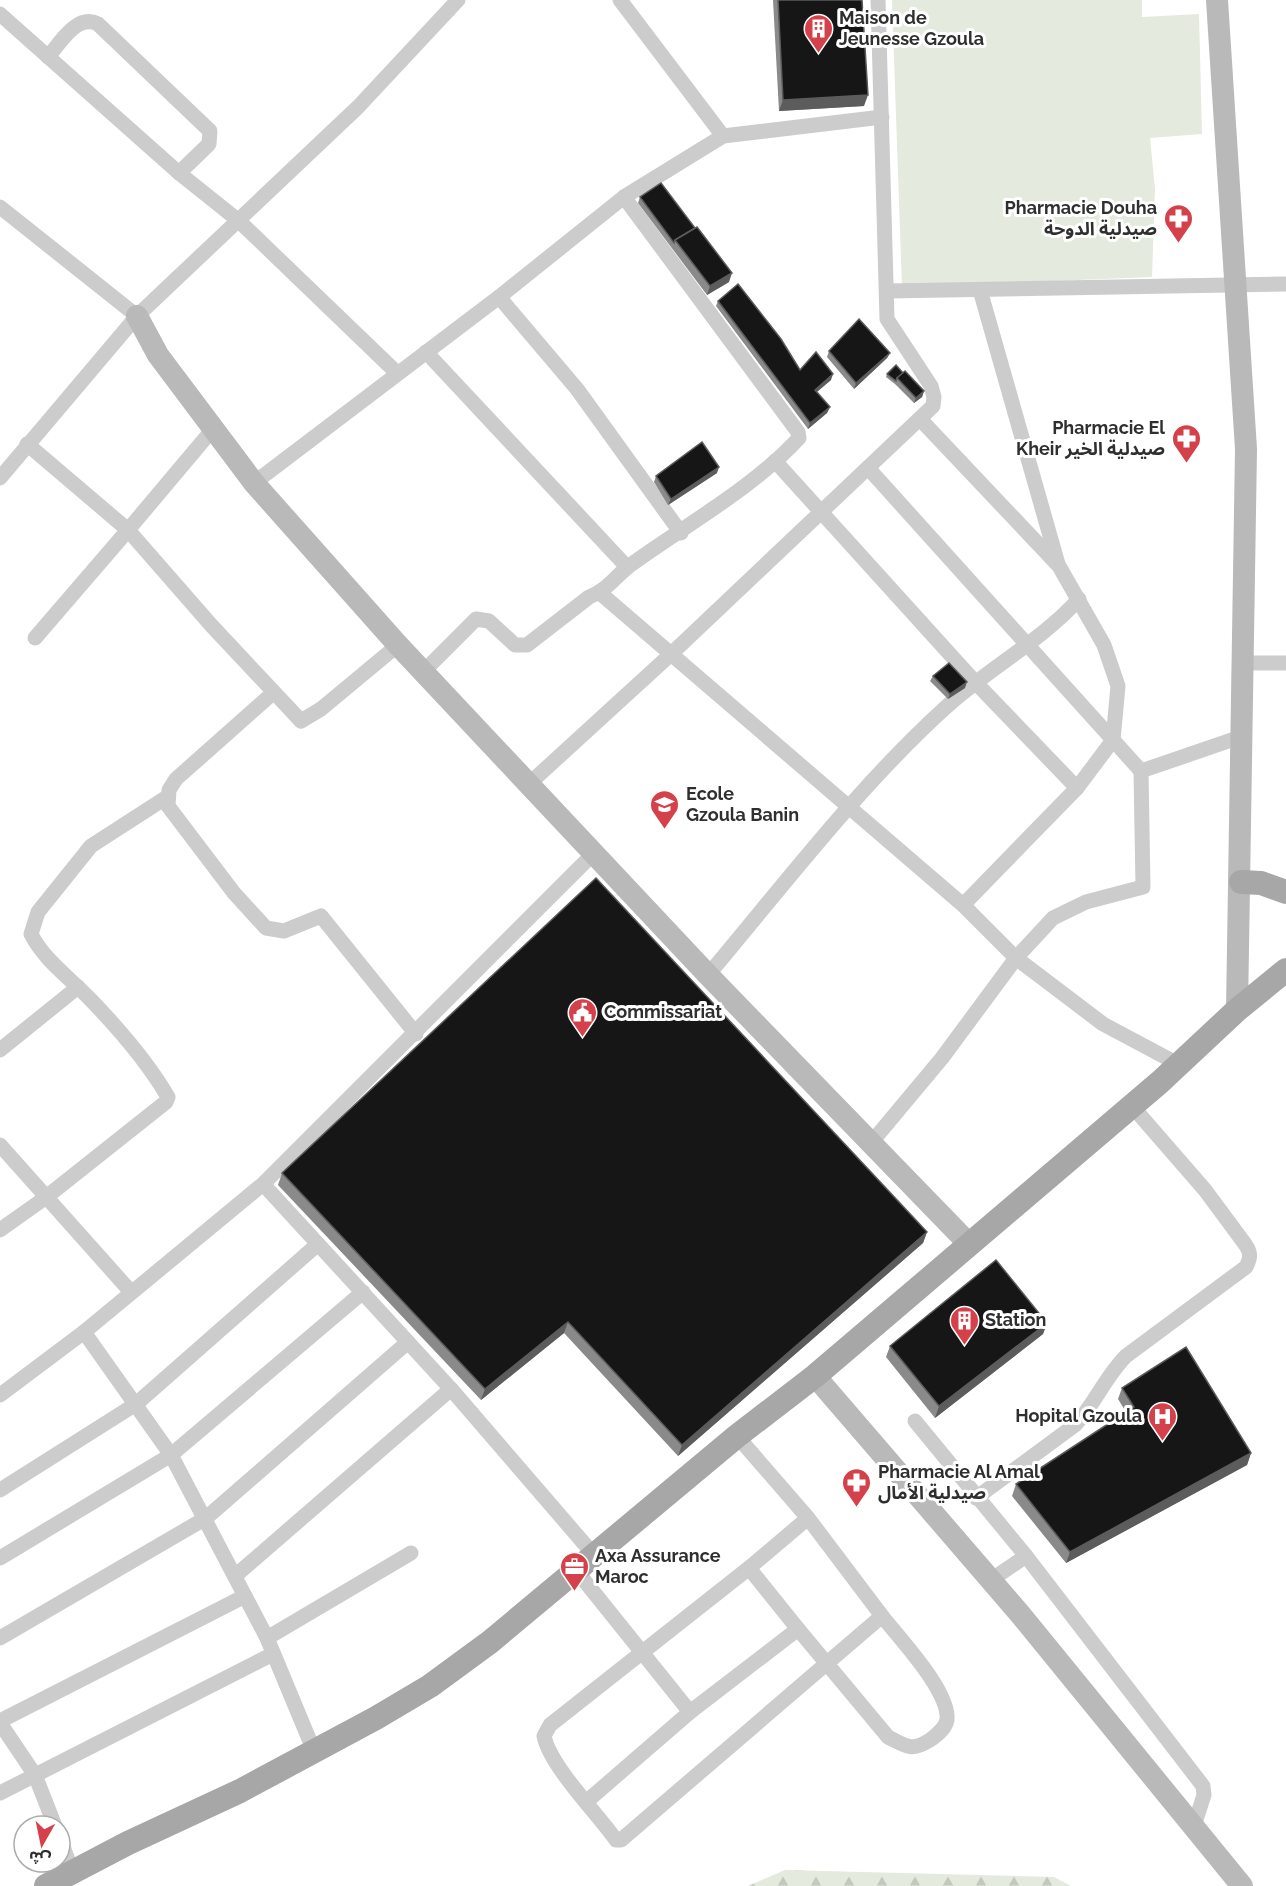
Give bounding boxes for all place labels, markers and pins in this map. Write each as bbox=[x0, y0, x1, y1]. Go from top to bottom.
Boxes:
place label: Maison de Jeunesse Gzoula bbox=[839, 7, 984, 49]
building icon: Maison de Jeunesse Gzoula bbox=[802, 12, 834, 54]
place label: Pharmacie Douha صيدلية الدوحة bbox=[1005, 197, 1157, 239]
pharmacy icon: Pharmacie Douha صيدلية الدوحة bbox=[1162, 202, 1194, 244]
place label: Pharmacie El Kheir صيدلية الخير bbox=[1016, 417, 1165, 460]
pharmacy icon: Pharmacie El Kheir صيدلية الخير bbox=[1170, 422, 1202, 464]
place label: Ecole Gzoula Banin bbox=[686, 783, 799, 825]
school or university icon: Ecole Gzoula Banin bbox=[649, 788, 681, 830]
public building icon: Commissariat bbox=[567, 996, 599, 1038]
place label: Commissariat bbox=[604, 1001, 722, 1022]
building icon: Station bbox=[948, 1304, 980, 1346]
place label: Station bbox=[985, 1309, 1046, 1330]
hospital icon: Hopital Gzoula bbox=[1147, 1400, 1179, 1442]
place label: Hopital Gzoula bbox=[1015, 1405, 1142, 1426]
place label: Pharmacie Al Amal صيدلية الأمال bbox=[878, 1461, 1040, 1504]
pharmacy icon: Pharmacie Al Amal صيدلية الأمال bbox=[841, 1466, 873, 1508]
place label: Axa Assurance Maroc bbox=[595, 1545, 721, 1587]
office icon: Axa Assurance Maroc bbox=[558, 1550, 590, 1592]

